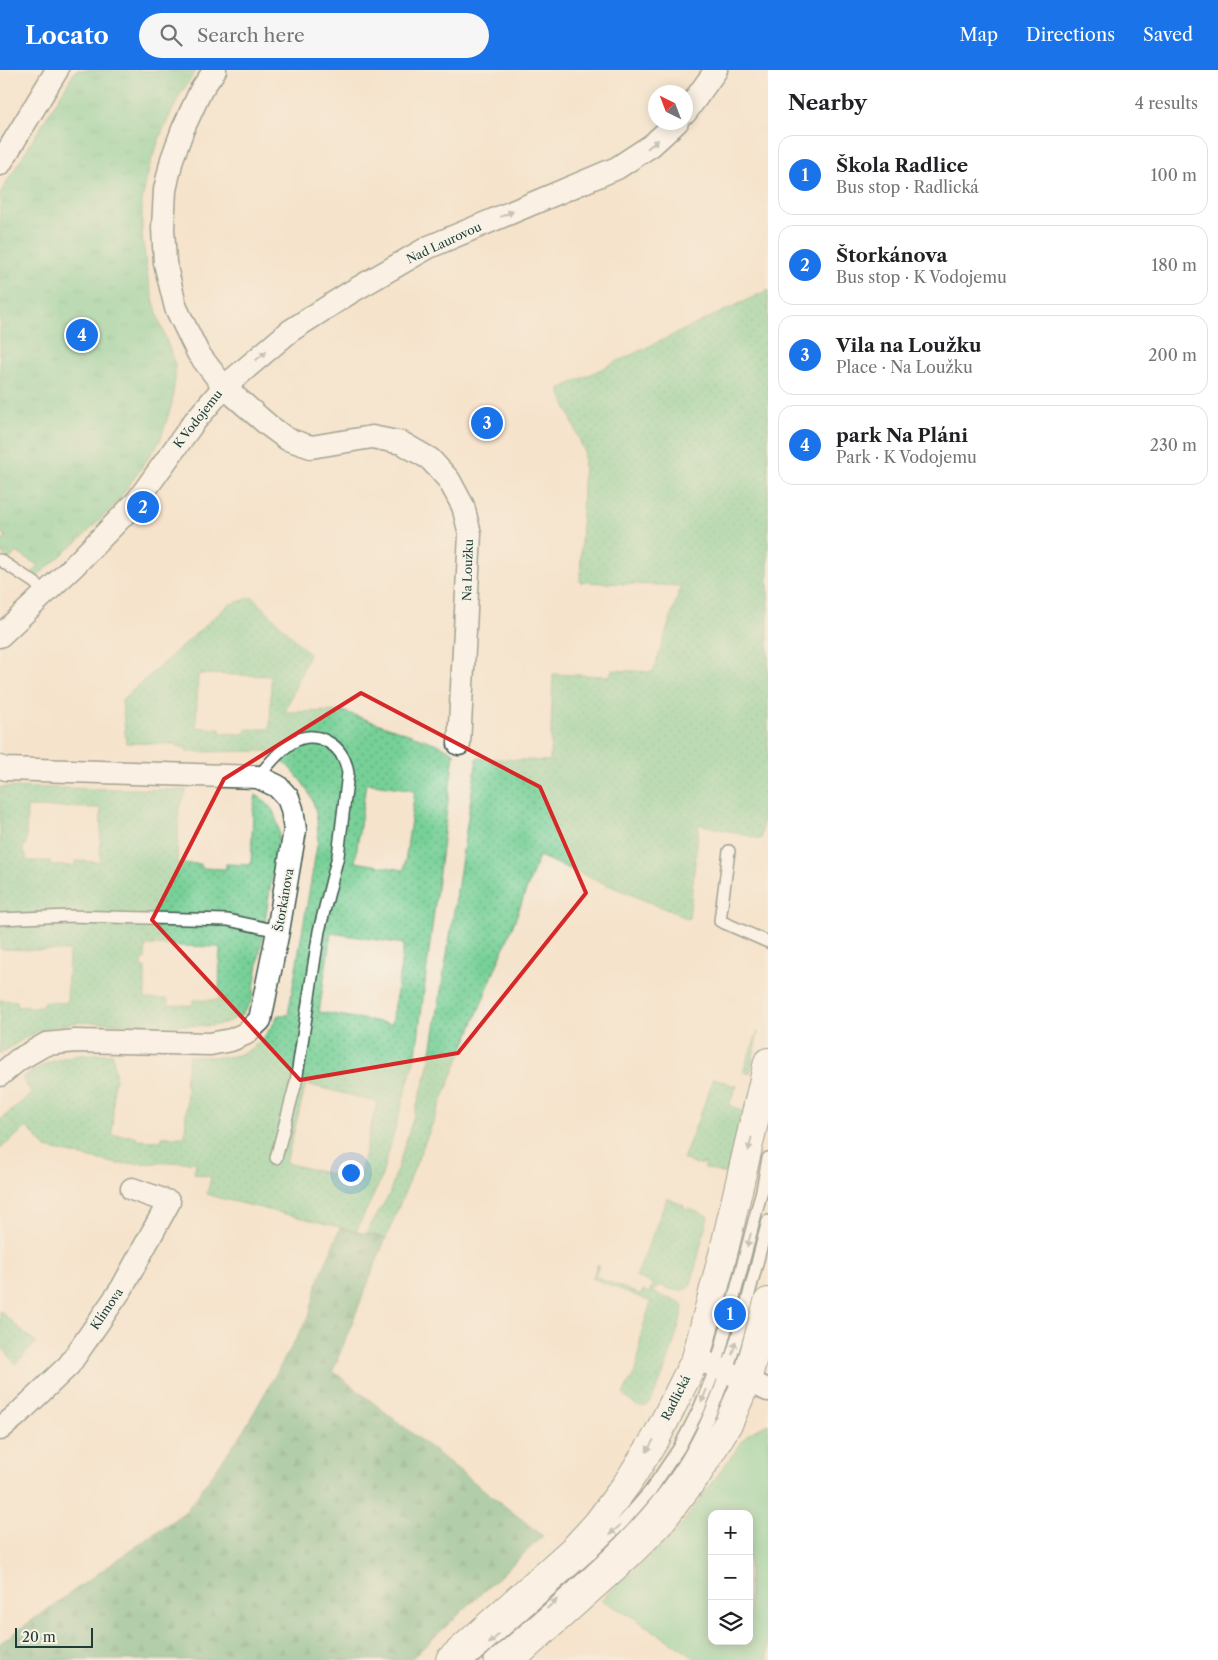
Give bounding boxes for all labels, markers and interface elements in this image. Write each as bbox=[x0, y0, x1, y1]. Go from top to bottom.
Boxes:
search box bbox=[139, 13, 489, 58]
text: Locato bbox=[25, 21, 109, 50]
icon: search bbox=[157, 21, 185, 49]
text: Search here bbox=[197, 24, 305, 47]
text: Map bbox=[959, 24, 998, 46]
text: Directions bbox=[1026, 24, 1115, 46]
text: Saved bbox=[1143, 24, 1193, 46]
north arrow bbox=[648, 85, 693, 130]
text: Nearby bbox=[788, 90, 867, 115]
text: 4 results bbox=[1135, 93, 1198, 113]
one-way arrow bbox=[646, 138, 659, 149]
text: Škola Radlice bbox=[836, 154, 968, 177]
text: 1 bbox=[801, 165, 809, 185]
text: 100 m bbox=[1151, 165, 1197, 185]
text: Bus stop · Radlická bbox=[836, 177, 979, 197]
one-way arrow bbox=[500, 210, 514, 218]
street label: Nad Laurovou bbox=[404, 218, 484, 266]
text: Štorkánova bbox=[836, 244, 947, 267]
text: 2 bbox=[800, 255, 810, 275]
text: 180 m bbox=[1151, 255, 1197, 275]
text: Bus stop · K Vodojemu bbox=[836, 267, 1007, 287]
pin: 4 bbox=[66, 316, 98, 354]
text: Vila na Loužku bbox=[836, 334, 982, 357]
text: 3 bbox=[800, 345, 810, 365]
text: 200 m bbox=[1148, 345, 1197, 365]
one-way arrow bbox=[254, 350, 267, 361]
text: Place · Na Loužku bbox=[836, 357, 973, 377]
street label: K Vodojemu bbox=[170, 386, 225, 451]
pin: 3 bbox=[471, 404, 503, 442]
text: park Na Pláni bbox=[836, 424, 968, 447]
text: 4 bbox=[800, 435, 810, 455]
text: 230 m bbox=[1150, 435, 1197, 455]
text: Park · K Vodojemu bbox=[836, 447, 977, 467]
pin: 2 bbox=[127, 488, 159, 526]
street label: Na Loužku bbox=[459, 538, 476, 601]
street label: Štorkánova bbox=[270, 866, 297, 933]
one-way arrow bbox=[746, 1137, 754, 1152]
your location bbox=[338, 1160, 364, 1186]
one-way arrow bbox=[745, 1232, 753, 1247]
street label: Klímova bbox=[87, 1284, 126, 1332]
pin: 1 bbox=[714, 1295, 746, 1333]
one-way arrow bbox=[730, 1340, 738, 1355]
street label: Radlická bbox=[658, 1372, 694, 1423]
one-way arrow bbox=[700, 1389, 708, 1403]
one-way arrow bbox=[646, 1440, 655, 1453]
map controls bbox=[708, 1510, 753, 1645]
button: + bbox=[708, 1510, 753, 1555]
one-way arrow bbox=[609, 1524, 621, 1536]
button: − bbox=[708, 1555, 753, 1600]
one-way arrow bbox=[546, 1598, 558, 1610]
button: layers bbox=[708, 1600, 753, 1645]
scale bar bbox=[15, 1625, 92, 1648]
text: 20 m bbox=[22, 1628, 56, 1646]
one-way arrow bbox=[489, 1633, 501, 1645]

